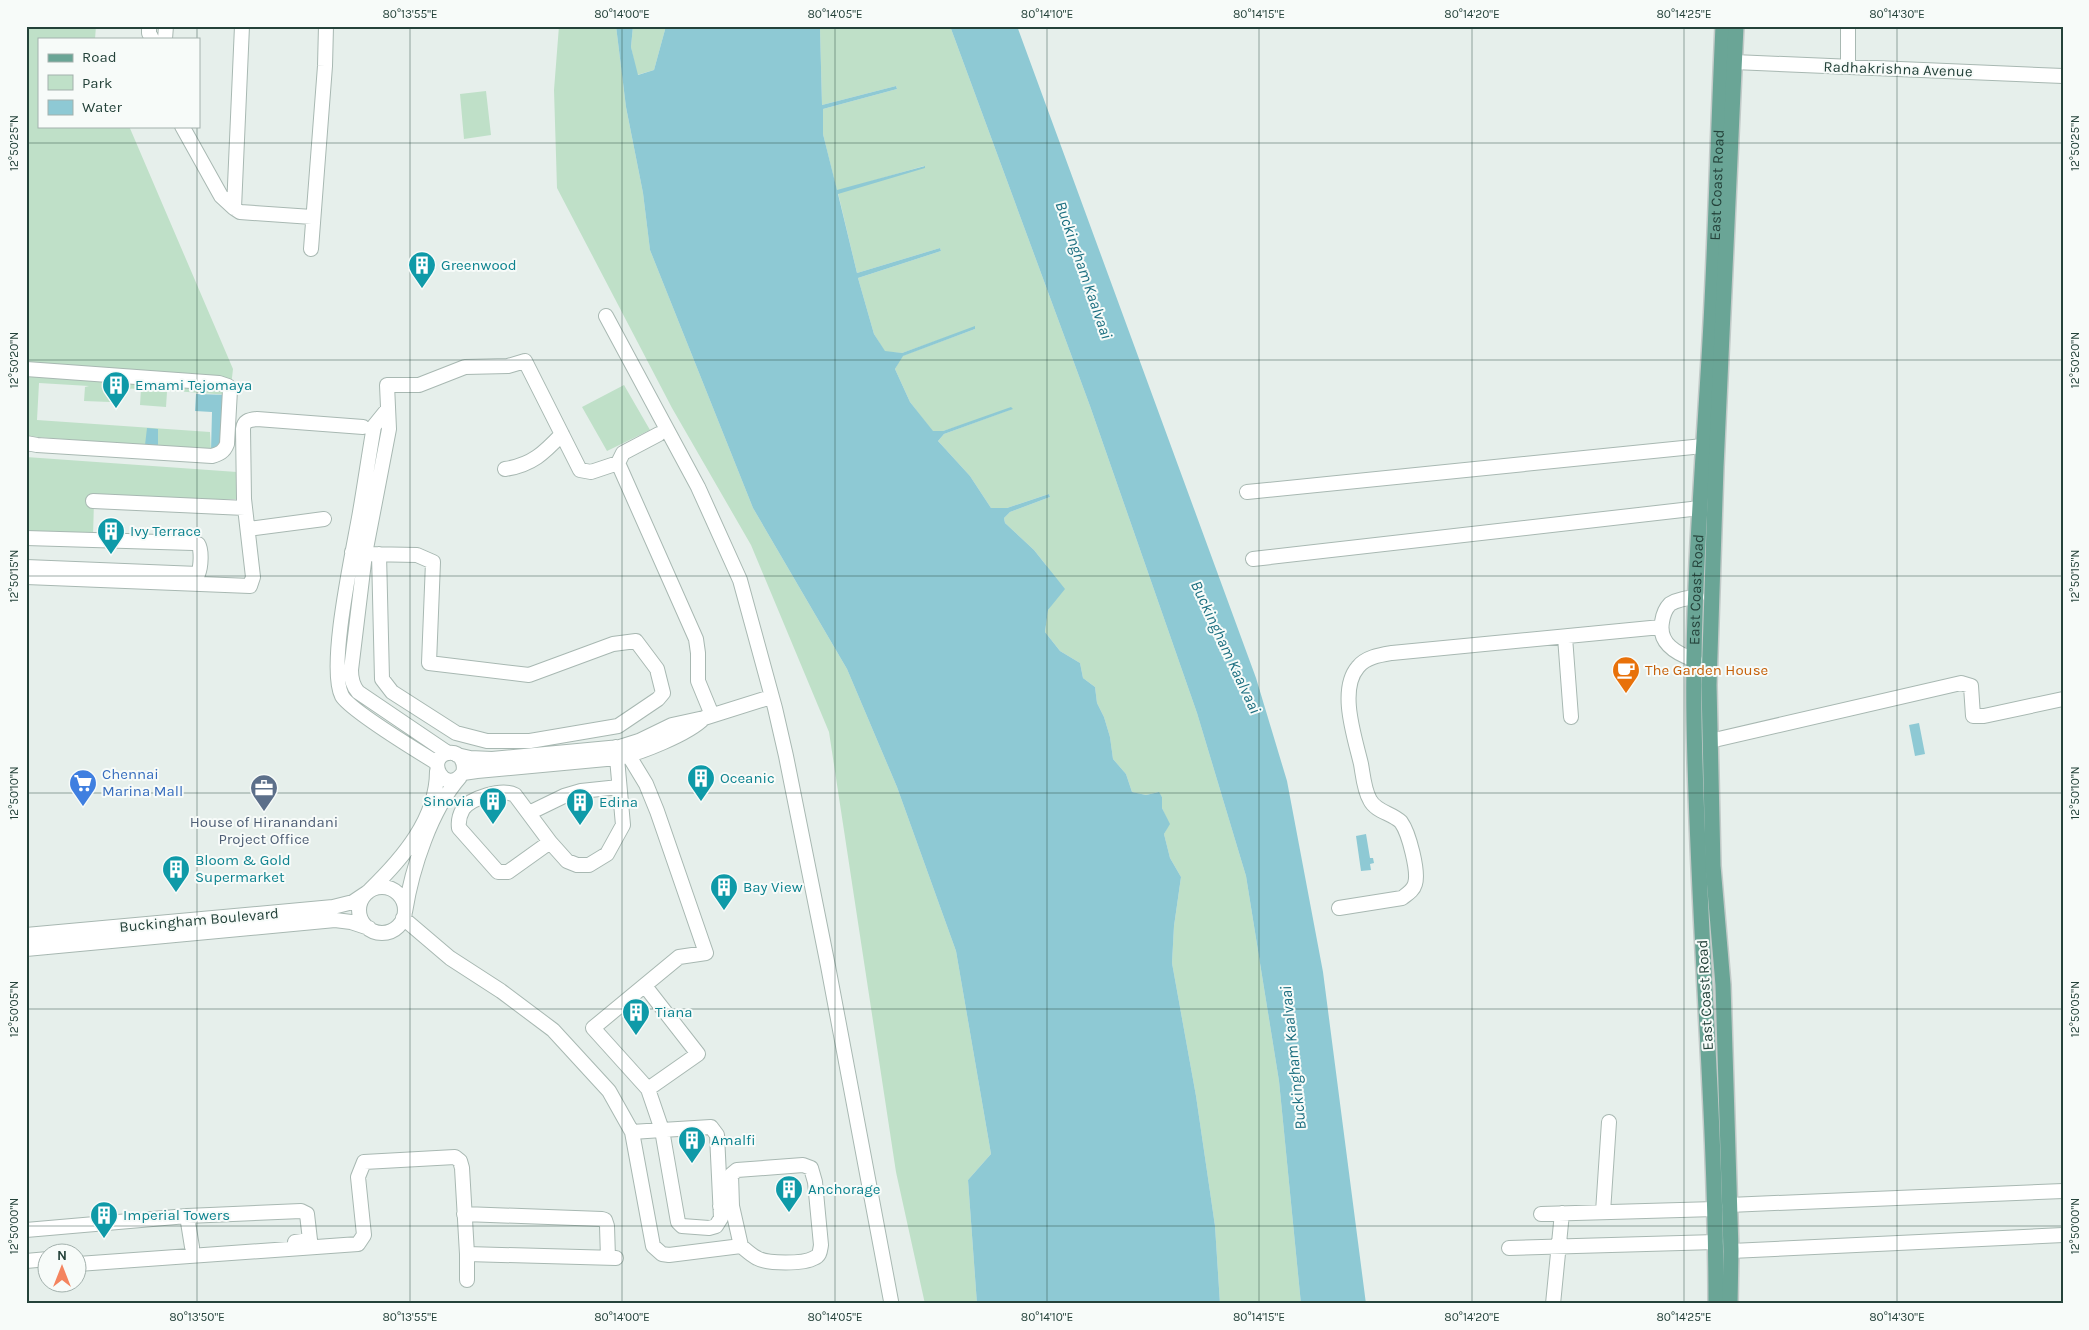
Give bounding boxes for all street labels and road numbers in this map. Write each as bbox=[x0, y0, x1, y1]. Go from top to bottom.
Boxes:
street label: Radhakrishna Avenue bbox=[1823, 57, 1973, 81]
street label: East Coast Road bbox=[1706, 129, 1728, 241]
street label: East Coast Road bbox=[1685, 534, 1707, 645]
street label: Buckingham Boulevard bbox=[118, 904, 280, 936]
street label: East Coast Road bbox=[1693, 939, 1717, 1051]

